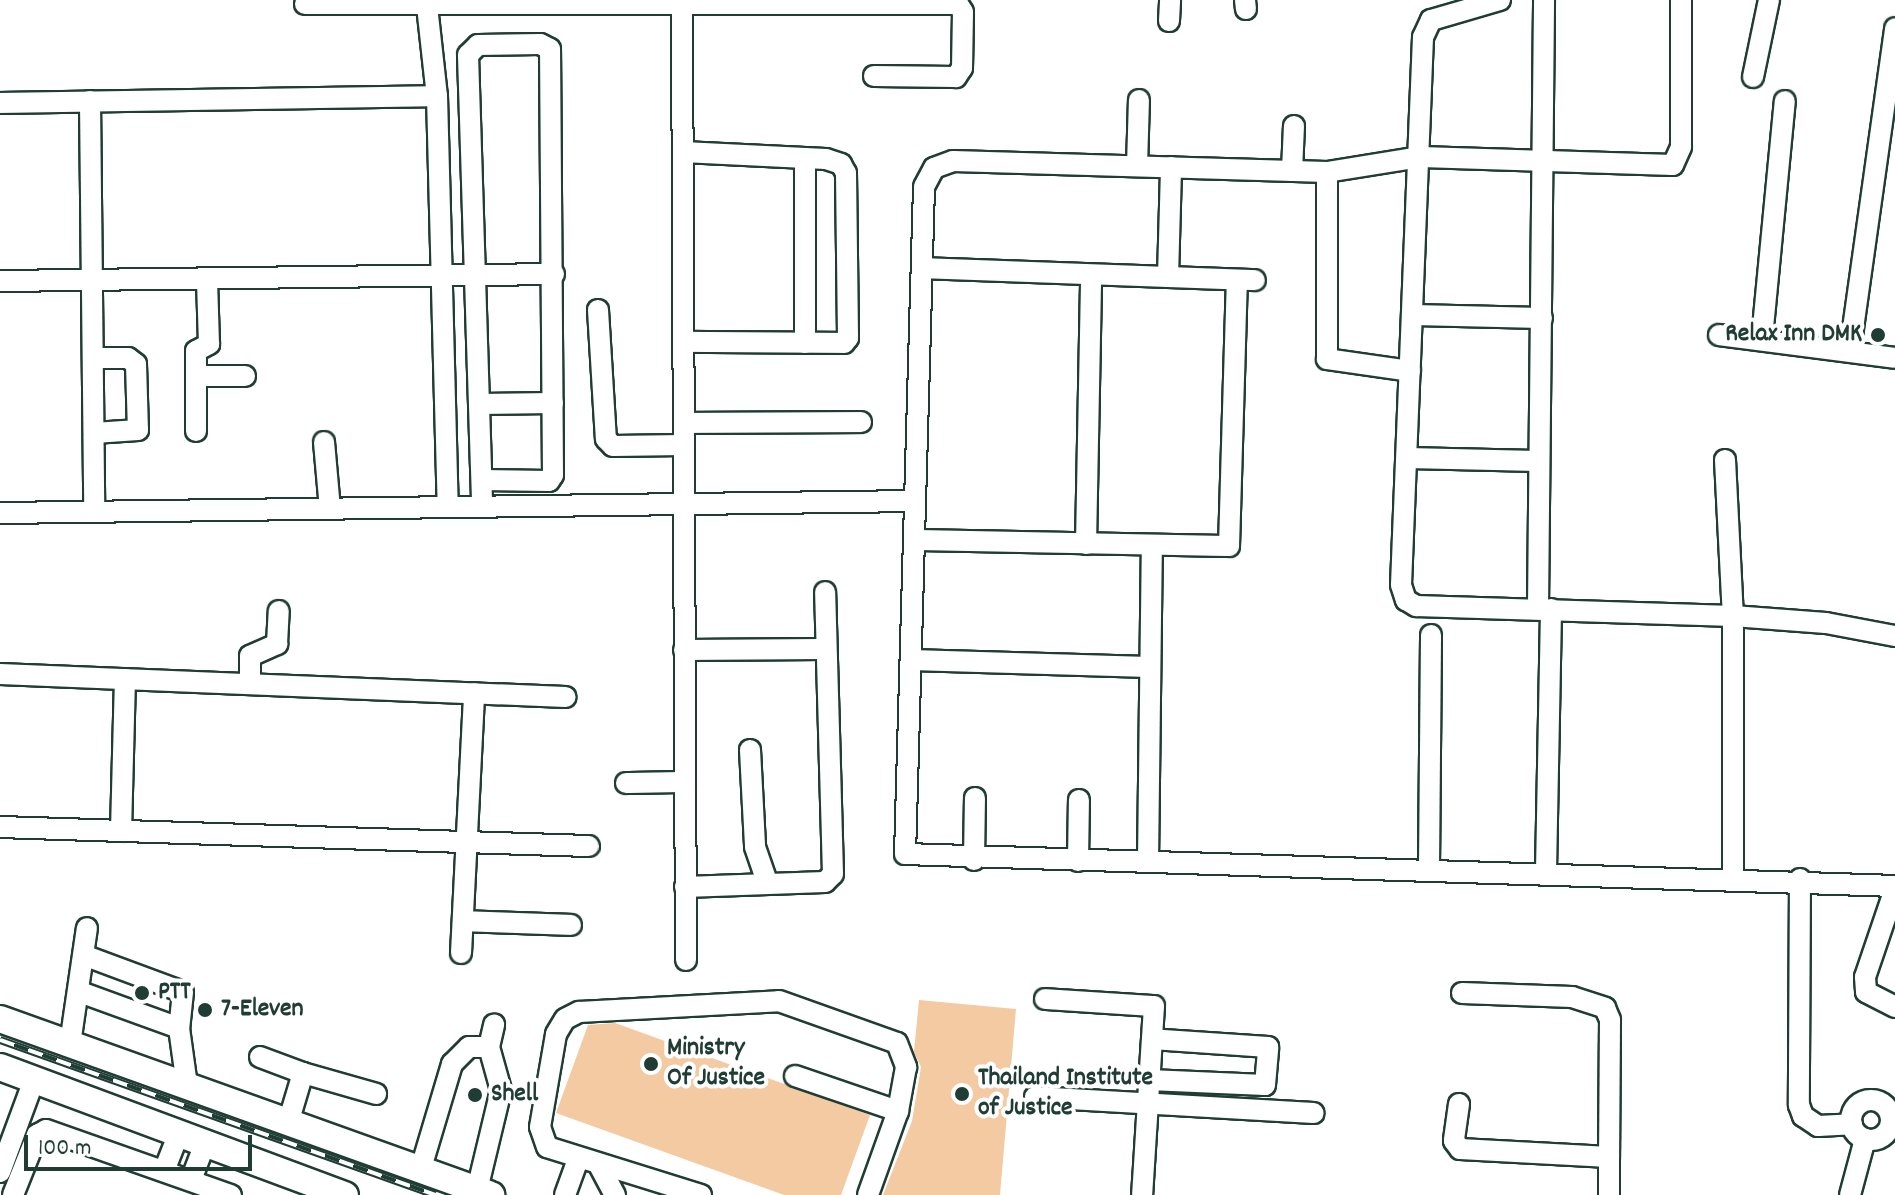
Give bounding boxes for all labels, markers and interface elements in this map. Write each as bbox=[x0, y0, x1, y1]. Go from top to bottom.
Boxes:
place label: Relax Inn DMK bbox=[1725, 319, 1862, 351]
marker: Relax Inn DMK bbox=[1869, 326, 1887, 344]
place label: PTT bbox=[158, 977, 191, 1009]
marker: PTT bbox=[133, 984, 151, 1002]
place label: 7-Eleven bbox=[221, 994, 304, 1026]
marker: 7-Eleven bbox=[196, 1001, 214, 1019]
place label: Ministry Of Justice bbox=[667, 1033, 765, 1094]
marker: Ministry Of Justice bbox=[642, 1055, 660, 1073]
place label: Thailand Institute of Justice bbox=[978, 1063, 1153, 1124]
place label: Shell bbox=[491, 1079, 538, 1111]
marker: Thailand Institute of Justice bbox=[953, 1085, 971, 1103]
marker: Shell bbox=[466, 1086, 484, 1104]
scale bar bbox=[28, 1119, 256, 1169]
text: 100 m bbox=[38, 1132, 91, 1166]

